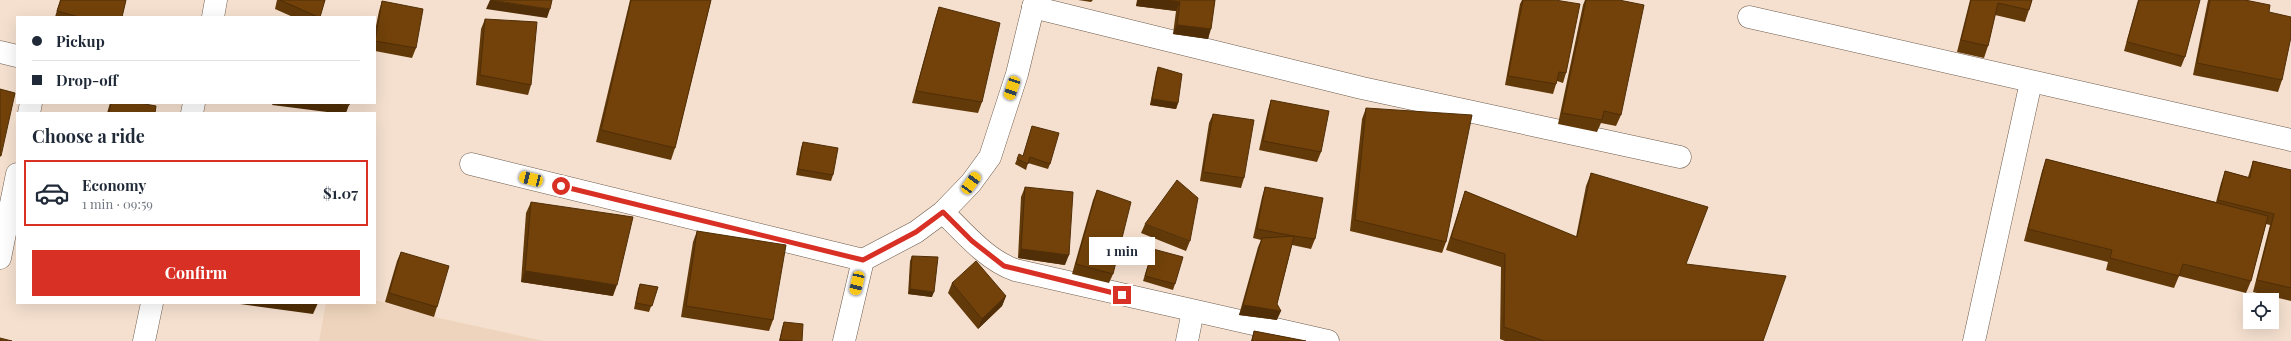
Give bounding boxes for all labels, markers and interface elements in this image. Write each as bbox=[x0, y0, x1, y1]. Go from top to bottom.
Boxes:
text: Pickup bbox=[56, 31, 105, 51]
text: Drop-off bbox=[56, 70, 118, 90]
car bbox=[1003, 75, 1021, 101]
text: Choose a ride bbox=[32, 124, 145, 148]
car bbox=[518, 170, 544, 188]
car bbox=[959, 170, 983, 196]
icon: car bbox=[34, 175, 70, 211]
text: Economy bbox=[82, 175, 146, 195]
route start bbox=[552, 177, 570, 195]
text: $1.07 bbox=[323, 183, 358, 203]
text: 1 min · 09:59 bbox=[82, 195, 153, 212]
callout: 1 min bbox=[1089, 237, 1155, 265]
text: 1 min bbox=[1106, 242, 1138, 259]
button: Confirm bbox=[32, 250, 360, 296]
car bbox=[848, 270, 866, 296]
route end bbox=[1113, 286, 1131, 304]
map controls bbox=[2243, 293, 2279, 329]
button: locate bbox=[2243, 293, 2279, 329]

